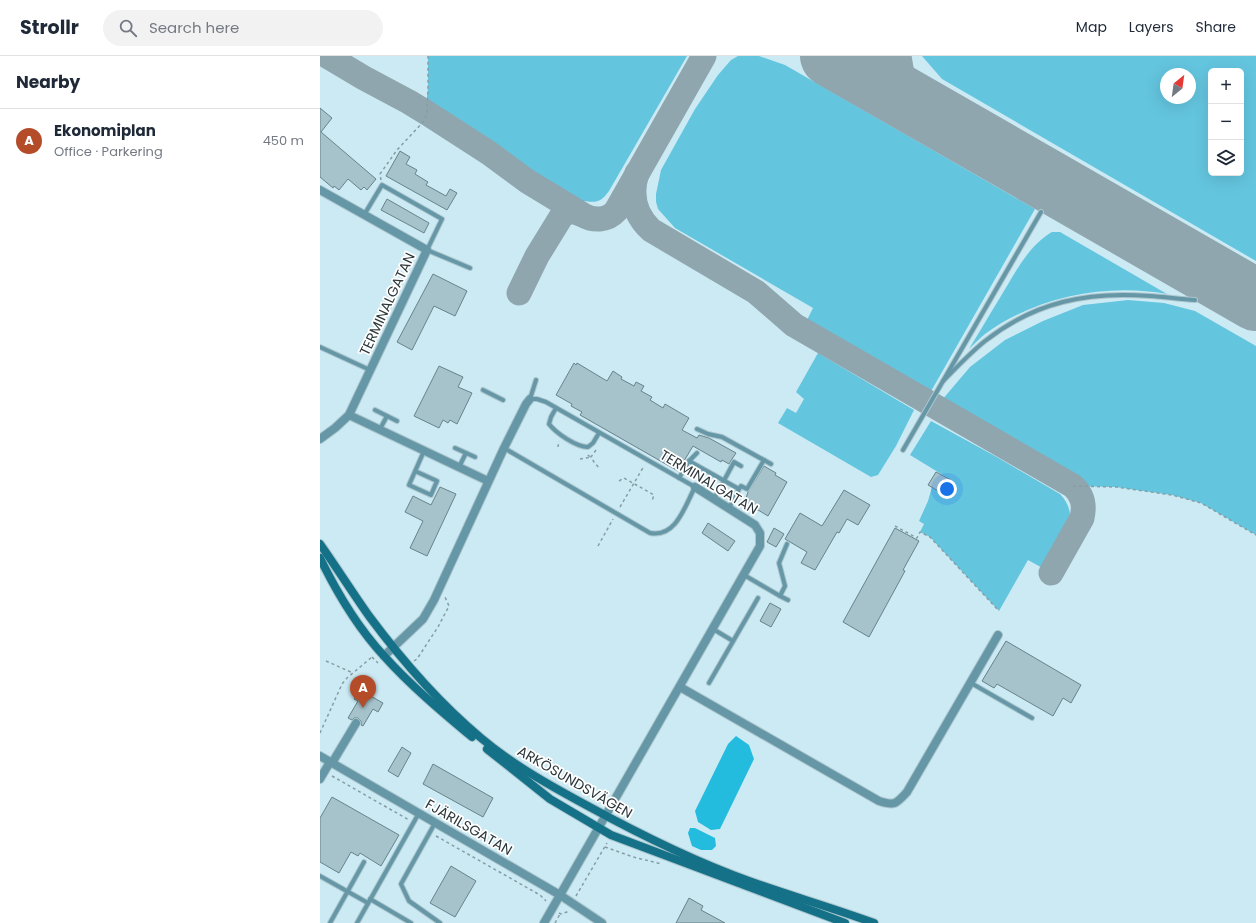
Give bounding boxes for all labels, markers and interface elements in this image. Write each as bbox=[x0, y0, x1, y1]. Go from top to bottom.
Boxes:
search box bbox=[103, 10, 383, 46]
text: Strollr bbox=[20, 14, 79, 41]
icon: search bbox=[117, 17, 139, 39]
text: Search here bbox=[149, 17, 239, 38]
text: Map bbox=[1076, 17, 1107, 37]
text: Layers bbox=[1129, 17, 1173, 37]
text: Share bbox=[1195, 17, 1236, 37]
north arrow bbox=[1160, 68, 1196, 104]
map controls bbox=[1208, 68, 1244, 176]
button: + bbox=[1208, 68, 1244, 104]
text: Nearby bbox=[16, 70, 80, 94]
button: − bbox=[1208, 104, 1244, 140]
text: Ekonomiplan bbox=[54, 120, 156, 141]
text: A bbox=[24, 131, 34, 150]
text: 450 m bbox=[263, 131, 304, 150]
button: layers bbox=[1208, 140, 1244, 176]
text: Office · Parkering bbox=[54, 142, 163, 161]
street label: TERMINALGATAN bbox=[354, 249, 420, 359]
street label: TERMINALGATAN bbox=[656, 445, 762, 519]
your location bbox=[937, 479, 957, 499]
pin: A bbox=[350, 675, 376, 708]
street label: ARKÖSUNDSVÄGEN bbox=[514, 741, 636, 823]
street label: FJÄRILSGATAN bbox=[422, 794, 516, 860]

